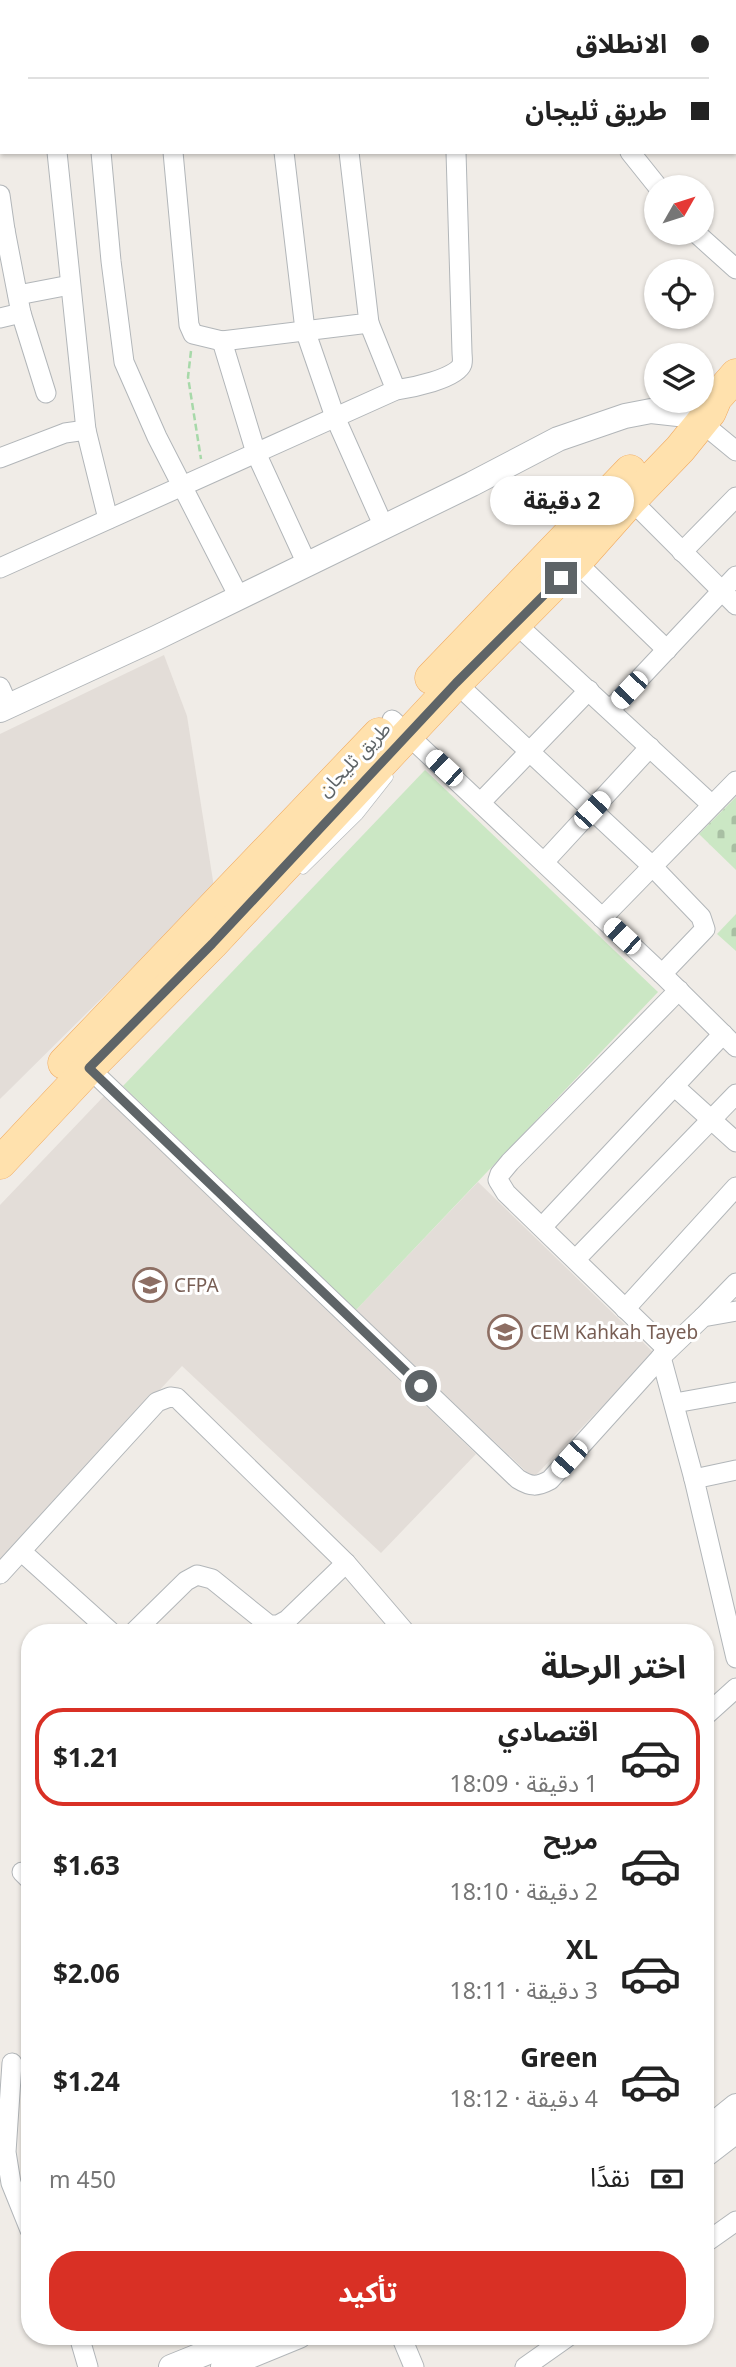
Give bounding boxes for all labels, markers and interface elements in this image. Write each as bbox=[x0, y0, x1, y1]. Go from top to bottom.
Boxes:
text: الانطلاق bbox=[576, 25, 667, 61]
text: طريق ثليجان bbox=[525, 92, 667, 128]
north arrow bbox=[644, 175, 714, 245]
map controls bbox=[644, 175, 714, 413]
button: locate bbox=[644, 259, 714, 329]
button: layers bbox=[644, 343, 714, 413]
callout: 2 دقيقة bbox=[489, 476, 633, 526]
text: 2 دقيقة bbox=[523, 484, 601, 516]
route end bbox=[545, 562, 577, 594]
car bbox=[607, 667, 652, 713]
street label: طريق ثليجان bbox=[312, 716, 396, 802]
car bbox=[422, 746, 467, 790]
car bbox=[570, 787, 615, 833]
car bbox=[600, 914, 645, 958]
school or university icon: CFPA bbox=[131, 1266, 169, 1304]
place label: CFPA bbox=[174, 1272, 219, 1298]
school or university icon: CEM Kahkah Tayeb bbox=[486, 1313, 524, 1351]
place label: CEM Kahkah Tayeb bbox=[530, 1319, 698, 1345]
route start bbox=[405, 1370, 437, 1402]
car bbox=[548, 1436, 591, 1482]
text: اختر الرحلة bbox=[541, 1644, 686, 1687]
text: اقتصادي bbox=[498, 1713, 598, 1749]
icon: car bbox=[619, 1726, 682, 1789]
text: $1.21 bbox=[53, 1739, 120, 1775]
text: 1 دقيقة · 18:09 bbox=[450, 1767, 598, 1799]
text: مريح bbox=[543, 1821, 598, 1857]
icon: car bbox=[619, 1834, 682, 1897]
text: $1.63 bbox=[53, 1847, 120, 1883]
text: 2 دقيقة · 18:10 bbox=[450, 1875, 598, 1907]
text: XL bbox=[566, 1931, 598, 1967]
icon: car bbox=[619, 1942, 682, 2005]
text: $2.06 bbox=[53, 1955, 120, 1991]
text: 3 دقيقة · 18:11 bbox=[450, 1974, 598, 2006]
text: Green bbox=[520, 2039, 598, 2075]
icon: car bbox=[619, 2050, 682, 2113]
text: $1.24 bbox=[53, 2063, 120, 2099]
text: 4 دقيقة · 18:12 bbox=[450, 2082, 598, 2114]
text: نقدًا bbox=[590, 2159, 630, 2195]
icon: cash bbox=[648, 2160, 686, 2198]
text: 450 m bbox=[49, 2163, 116, 2195]
button: تأكيد bbox=[49, 2251, 686, 2331]

